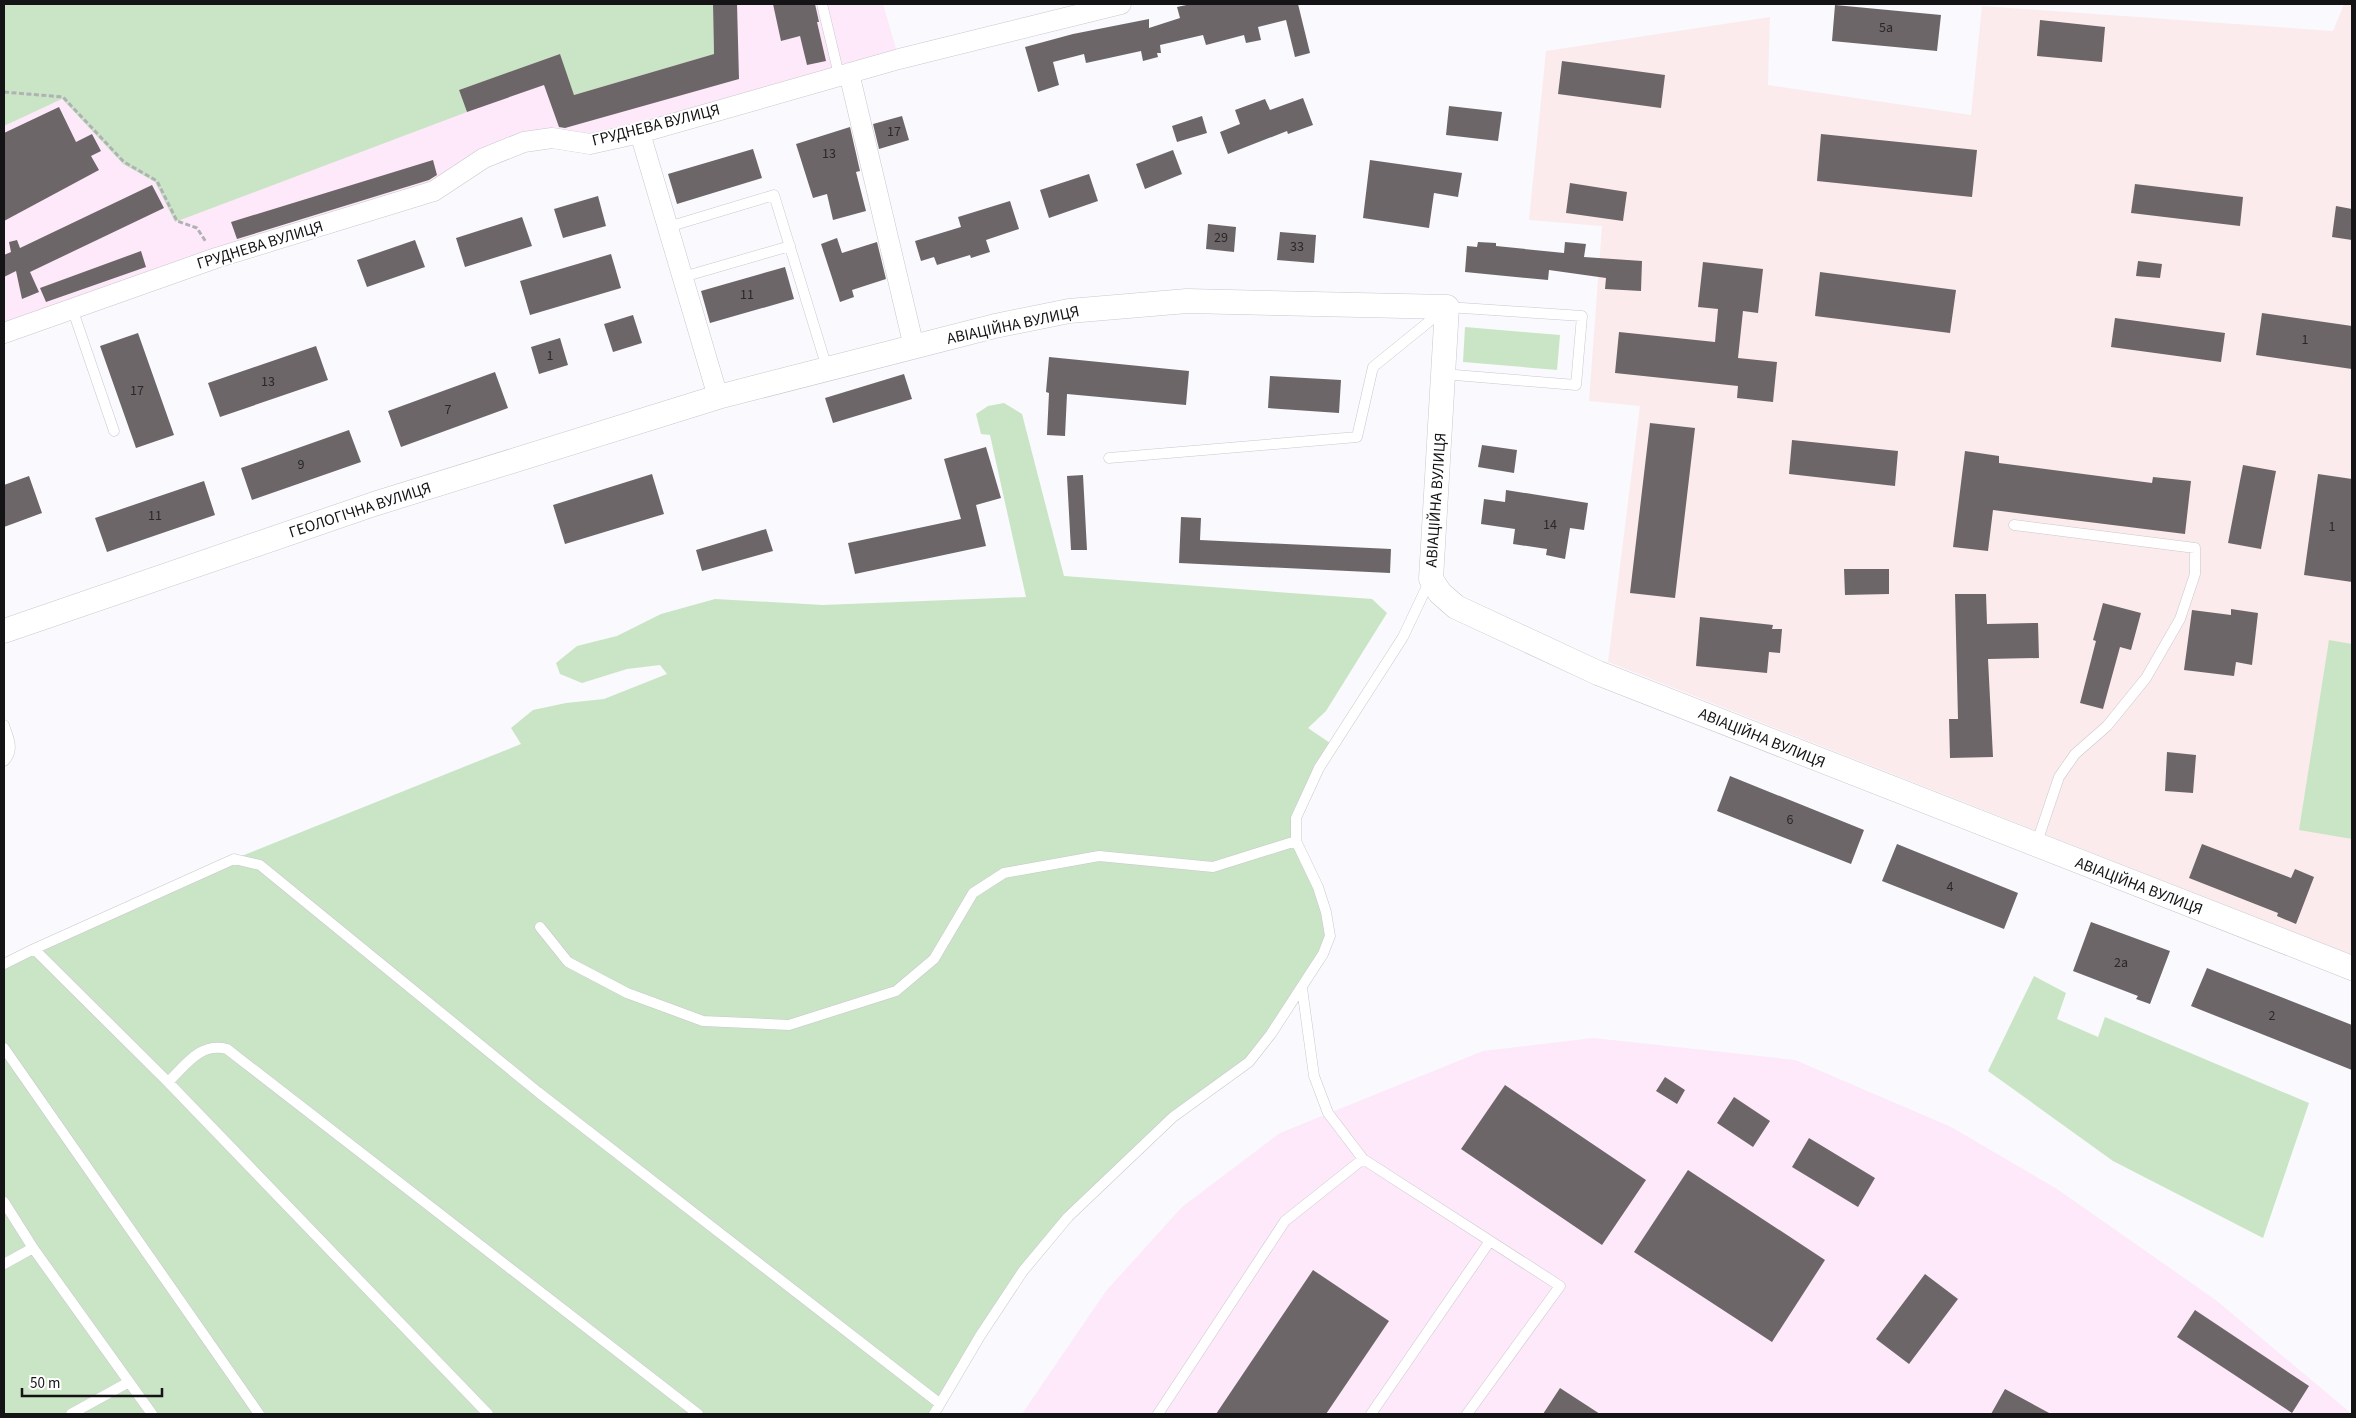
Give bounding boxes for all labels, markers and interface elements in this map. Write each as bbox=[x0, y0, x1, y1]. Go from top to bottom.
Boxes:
house number: 5а bbox=[1879, 18, 1893, 38]
street label: ГРУДНЕВА ВУЛИЦЯ bbox=[590, 98, 722, 152]
house number: 17 bbox=[887, 122, 901, 142]
house number: 13 bbox=[822, 144, 836, 164]
street label: ГРУДНЕВА ВУЛИЦЯ bbox=[194, 215, 326, 275]
house number: 29 bbox=[1214, 228, 1228, 248]
house number: 33 bbox=[1290, 237, 1304, 257]
house number: 11 bbox=[740, 285, 754, 305]
street label: АВІАЦІЙНА ВУЛИЦЯ bbox=[945, 300, 1081, 350]
house number: 1 bbox=[2302, 330, 2309, 350]
house number: 1 bbox=[547, 346, 554, 366]
house number: 13 bbox=[261, 372, 275, 392]
house number: 17 bbox=[130, 381, 144, 401]
house number: 7 bbox=[445, 400, 452, 420]
street label: АВІАЦІЙНА ВУЛИЦЯ bbox=[1420, 432, 1452, 568]
house number: 9 bbox=[298, 455, 305, 475]
street label: ГЕОЛОГІЧНА ВУЛИЦЯ bbox=[286, 477, 434, 543]
house number: 11 bbox=[148, 506, 162, 526]
house number: 14 bbox=[1543, 515, 1557, 535]
house number: 1 bbox=[2329, 517, 2336, 537]
street label: АВІАЦІЙНА ВУЛИЦЯ bbox=[1695, 703, 1829, 773]
house number: 6 bbox=[1787, 810, 1794, 830]
street label: АВІАЦІЙНА ВУЛИЦЯ bbox=[2072, 852, 2206, 920]
house number: 4 bbox=[1947, 877, 1954, 897]
house number: 2а bbox=[2114, 953, 2128, 973]
house number: 2 bbox=[2269, 1006, 2276, 1026]
scale bar bbox=[22, 1366, 162, 1398]
text: 50 m bbox=[30, 1373, 60, 1394]

